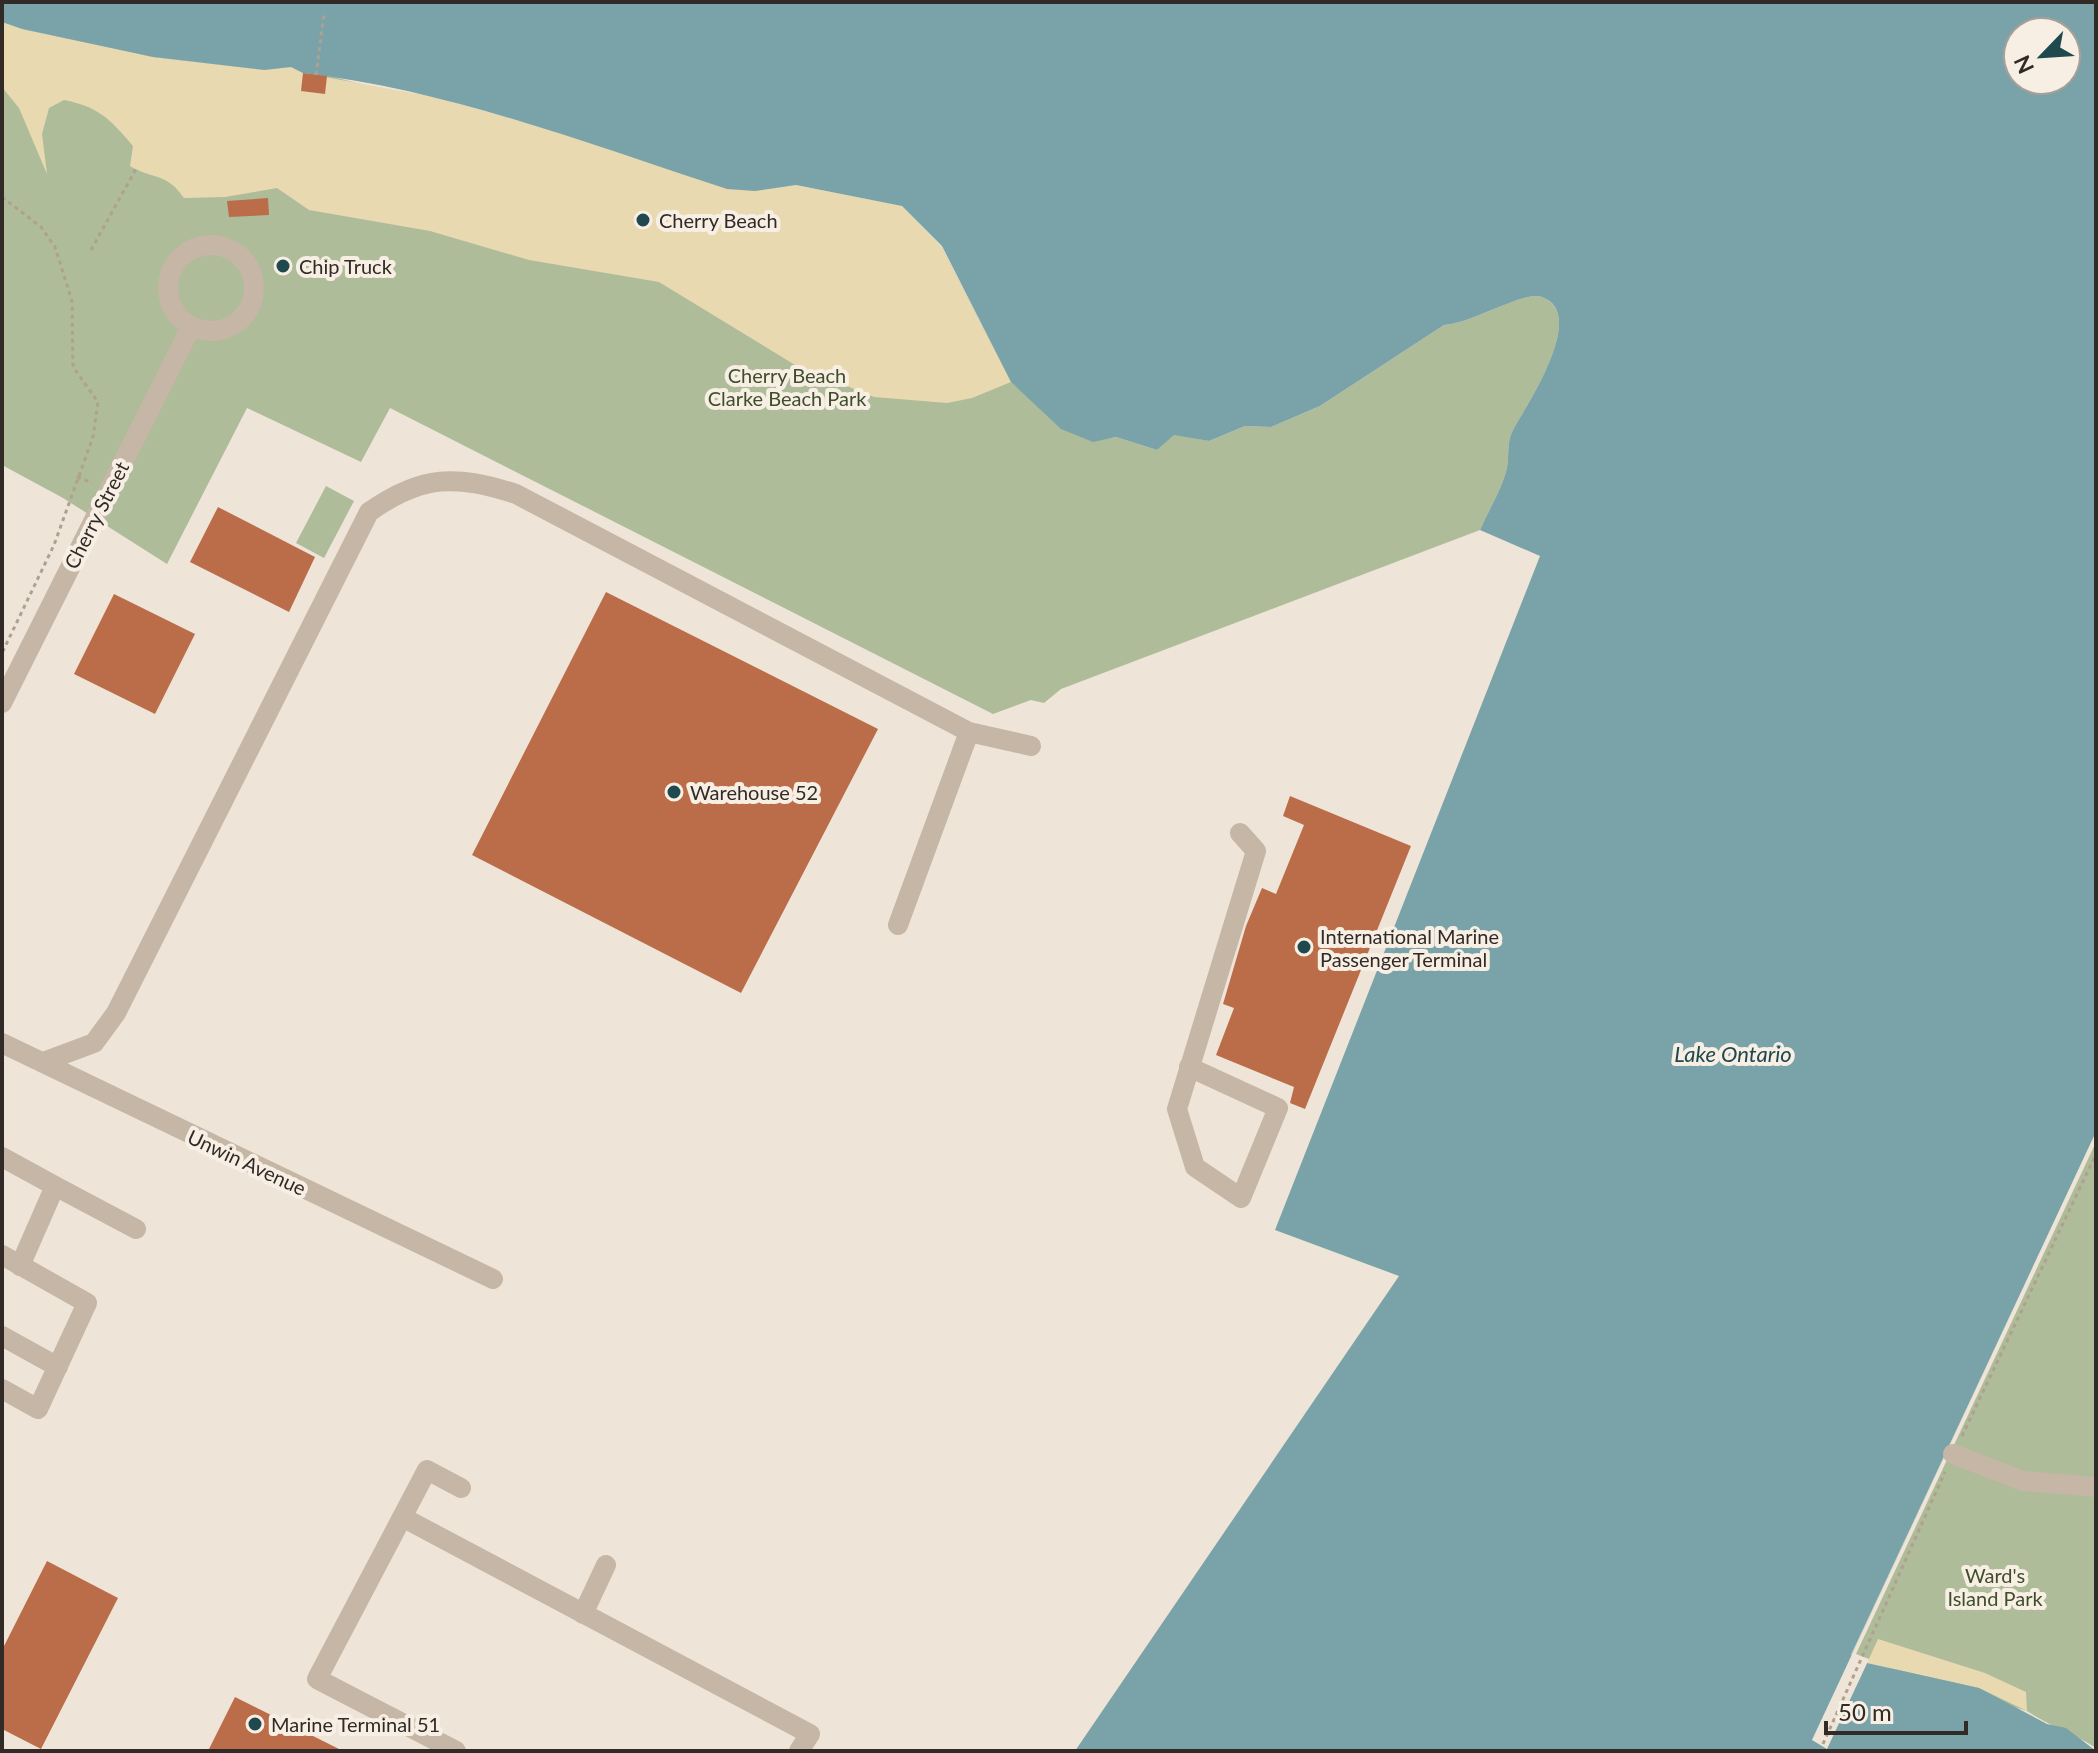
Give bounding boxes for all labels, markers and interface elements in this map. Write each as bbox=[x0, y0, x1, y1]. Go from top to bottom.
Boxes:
north arrow bbox=[2002, 16, 2082, 96]
text: N bbox=[2008, 51, 2039, 78]
place label: Cherry Beach bbox=[659, 208, 778, 232]
marker: Cherry Beach bbox=[634, 211, 652, 229]
place label: Chip Truck bbox=[299, 254, 393, 278]
marker: Chip Truck bbox=[274, 257, 292, 275]
park label: Cherry Beach Clarke Beach Park bbox=[708, 363, 867, 410]
street label: Cherry Street bbox=[59, 457, 133, 573]
place label: Warehouse 52 bbox=[690, 780, 818, 804]
marker: Warehouse 52 bbox=[665, 783, 683, 801]
place label: International Marine Passenger Terminal bbox=[1320, 924, 1499, 971]
marker: International Marine Passenger Terminal bbox=[1295, 938, 1313, 956]
water label: Lake Ontario bbox=[1674, 1040, 1792, 1067]
street label: Unwin Avenue bbox=[184, 1124, 310, 1200]
park label: Ward's Island Park bbox=[1947, 1563, 2043, 1610]
scale bar bbox=[1826, 1685, 1966, 1735]
text: 50 m bbox=[1838, 1697, 1892, 1726]
place label: Marine Terminal 51 bbox=[271, 1712, 440, 1736]
marker: Marine Terminal 51 bbox=[246, 1715, 264, 1733]

